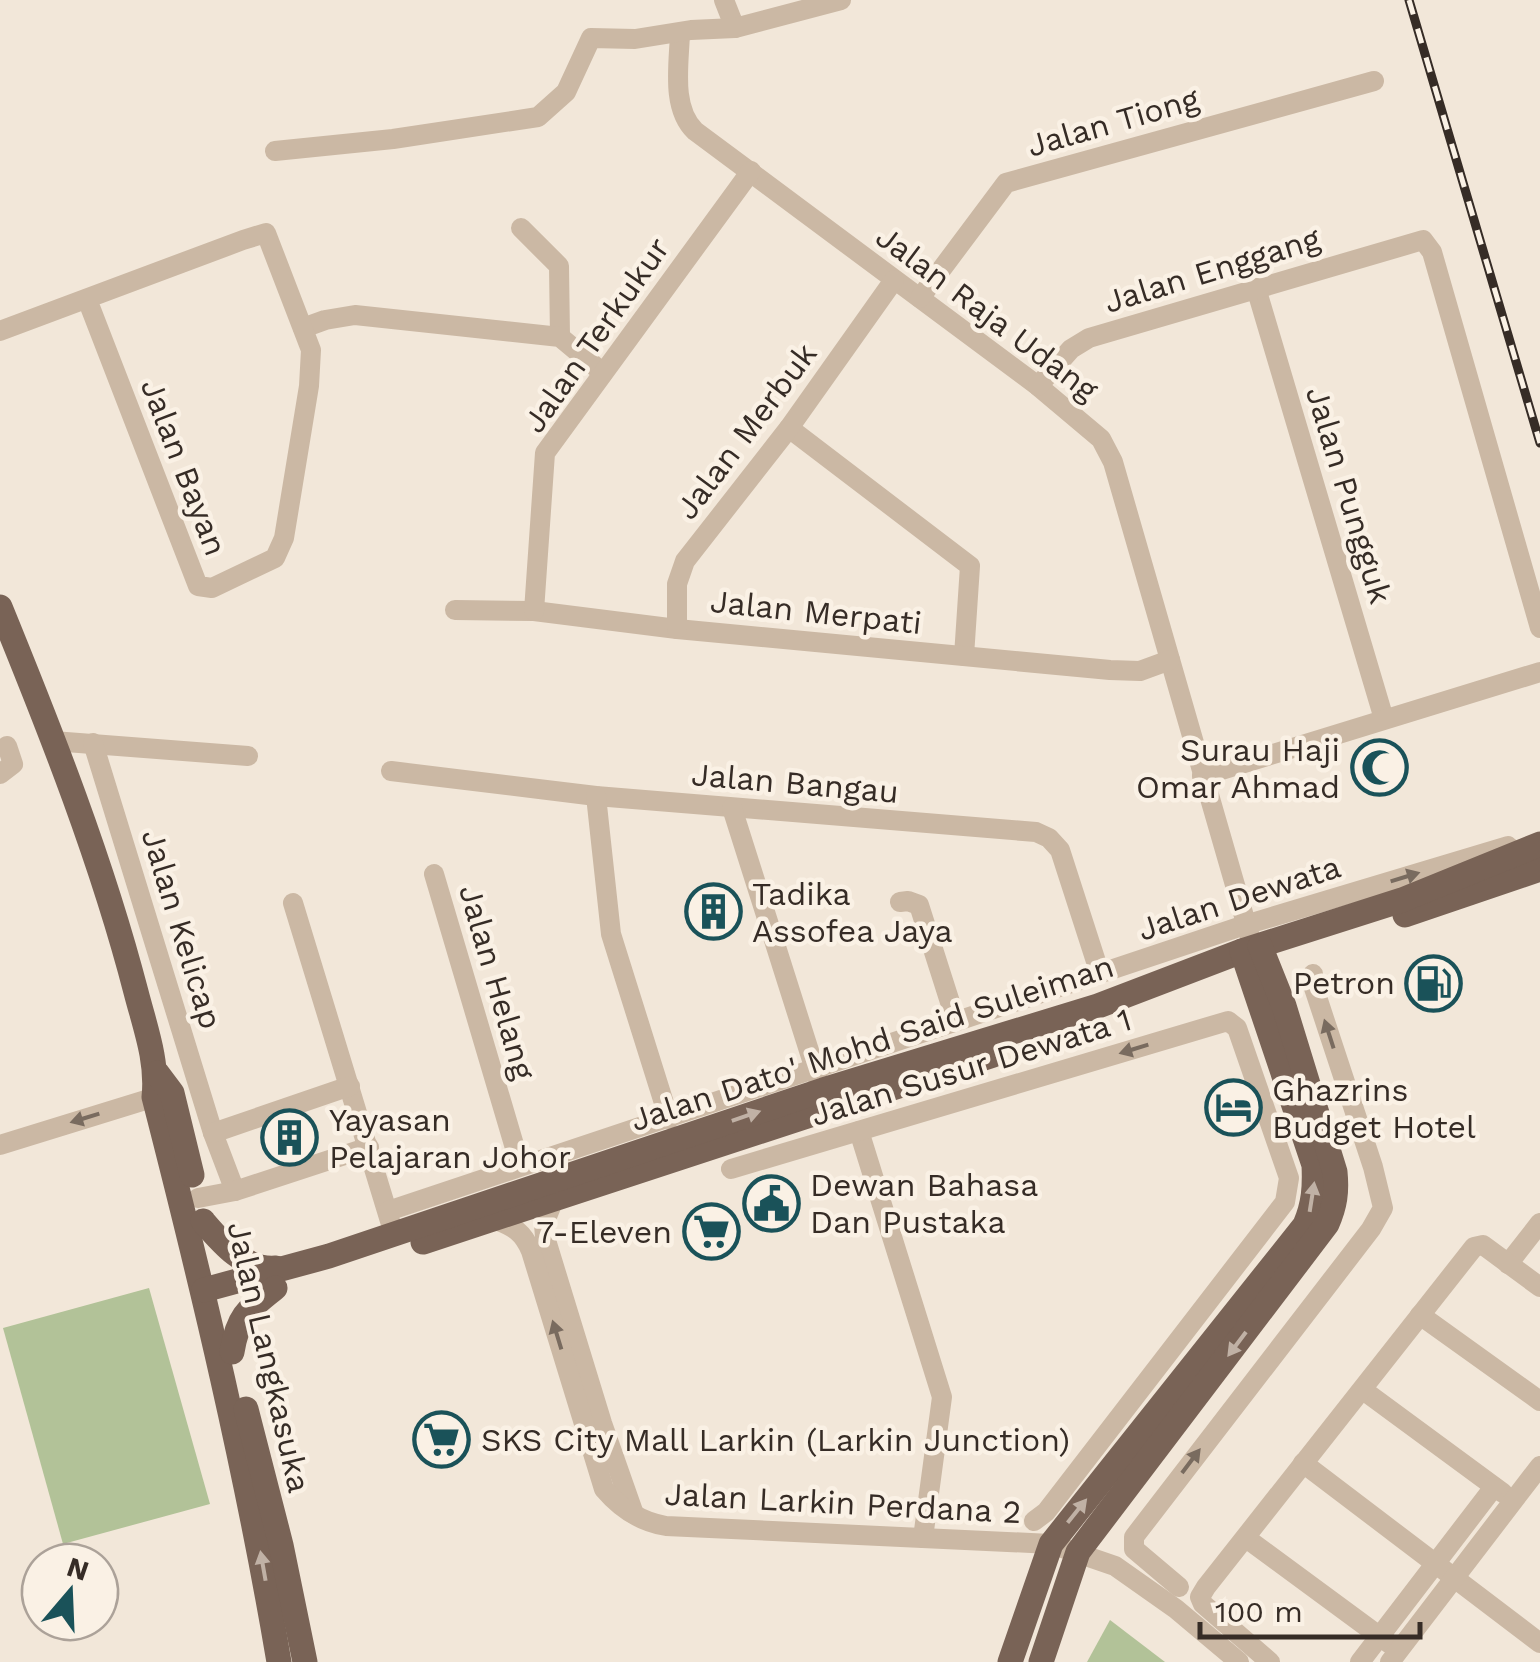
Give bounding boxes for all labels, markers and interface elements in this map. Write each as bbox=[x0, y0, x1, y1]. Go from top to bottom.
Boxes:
street label: Jalan Tiong bbox=[1023, 79, 1204, 165]
street label: Jalan Raja Udang bbox=[869, 217, 1106, 409]
street label: Jalan Enggang bbox=[1100, 219, 1325, 321]
street label: Jalan Terkukur bbox=[515, 230, 677, 440]
street label: Jalan Merbuk bbox=[667, 335, 825, 527]
street label: Jalan Bayan bbox=[133, 373, 235, 561]
street label: Jalan Pungguk bbox=[1298, 382, 1400, 608]
street label: Jalan Merpati bbox=[708, 582, 924, 642]
place label: Surau Haji Omar Ahmad bbox=[1136, 731, 1340, 806]
mosque icon: Surau Haji Omar Ahmad bbox=[1349, 738, 1409, 798]
street label: Jalan Bangau bbox=[690, 755, 900, 811]
street label: Jalan Kelicap bbox=[134, 825, 230, 1033]
street label: Jalan Dewata bbox=[1133, 847, 1345, 949]
one-way arrow bbox=[1390, 869, 1421, 884]
place label: Tadika Assofea Jaya bbox=[752, 875, 953, 950]
street label: Jalan Helang bbox=[451, 880, 543, 1085]
building icon: Tadika Assofea Jaya bbox=[683, 882, 743, 942]
street label: Jalan Dato' Mohd Said Suleiman bbox=[626, 947, 1118, 1139]
fuel station icon: Petron bbox=[1404, 953, 1464, 1013]
place label: Petron bbox=[1293, 964, 1395, 1002]
street label: Jalan Susur Dewata 1 bbox=[806, 1000, 1136, 1134]
one-way arrow bbox=[1321, 1019, 1336, 1049]
one-way arrow bbox=[1119, 1042, 1149, 1057]
place label: Ghazrins Budget Hotel bbox=[1272, 1071, 1476, 1146]
hotel icon: Ghazrins Budget Hotel bbox=[1203, 1078, 1263, 1138]
place label: Yayasan Pelajaran Johor bbox=[329, 1101, 571, 1176]
one-way arrow bbox=[731, 1107, 761, 1122]
building icon: Yayasan Pelajaran Johor bbox=[260, 1108, 320, 1168]
one-way arrow bbox=[70, 1111, 100, 1126]
place label: Dewan Bahasa Dan Pustaka bbox=[810, 1166, 1038, 1241]
public building icon: Dewan Bahasa Dan Pustaka bbox=[741, 1173, 801, 1233]
one-way arrow bbox=[1305, 1181, 1321, 1212]
supermarket icon: 7-Eleven bbox=[681, 1202, 741, 1262]
place label: 7-Eleven bbox=[536, 1213, 672, 1251]
street label: Jalan Langkasuka bbox=[219, 1218, 319, 1496]
one-way arrow bbox=[549, 1319, 564, 1350]
one-way arrow bbox=[1227, 1331, 1247, 1357]
supermarket icon: SKS City Mall Larkin (Larkin Junction) bbox=[412, 1410, 472, 1470]
place label: SKS City Mall Larkin (Larkin Junction) bbox=[481, 1421, 1070, 1459]
one-way arrow bbox=[1180, 1448, 1200, 1474]
street label: Jalan Larkin Perdana 2 bbox=[664, 1475, 1022, 1531]
one-way arrow bbox=[1066, 1498, 1087, 1523]
north arrow bbox=[20, 1542, 120, 1642]
text: N bbox=[63, 1550, 93, 1588]
one-way arrow bbox=[255, 1550, 270, 1581]
scale bar bbox=[1200, 1577, 1420, 1639]
text: 100 m bbox=[1215, 1594, 1303, 1629]

